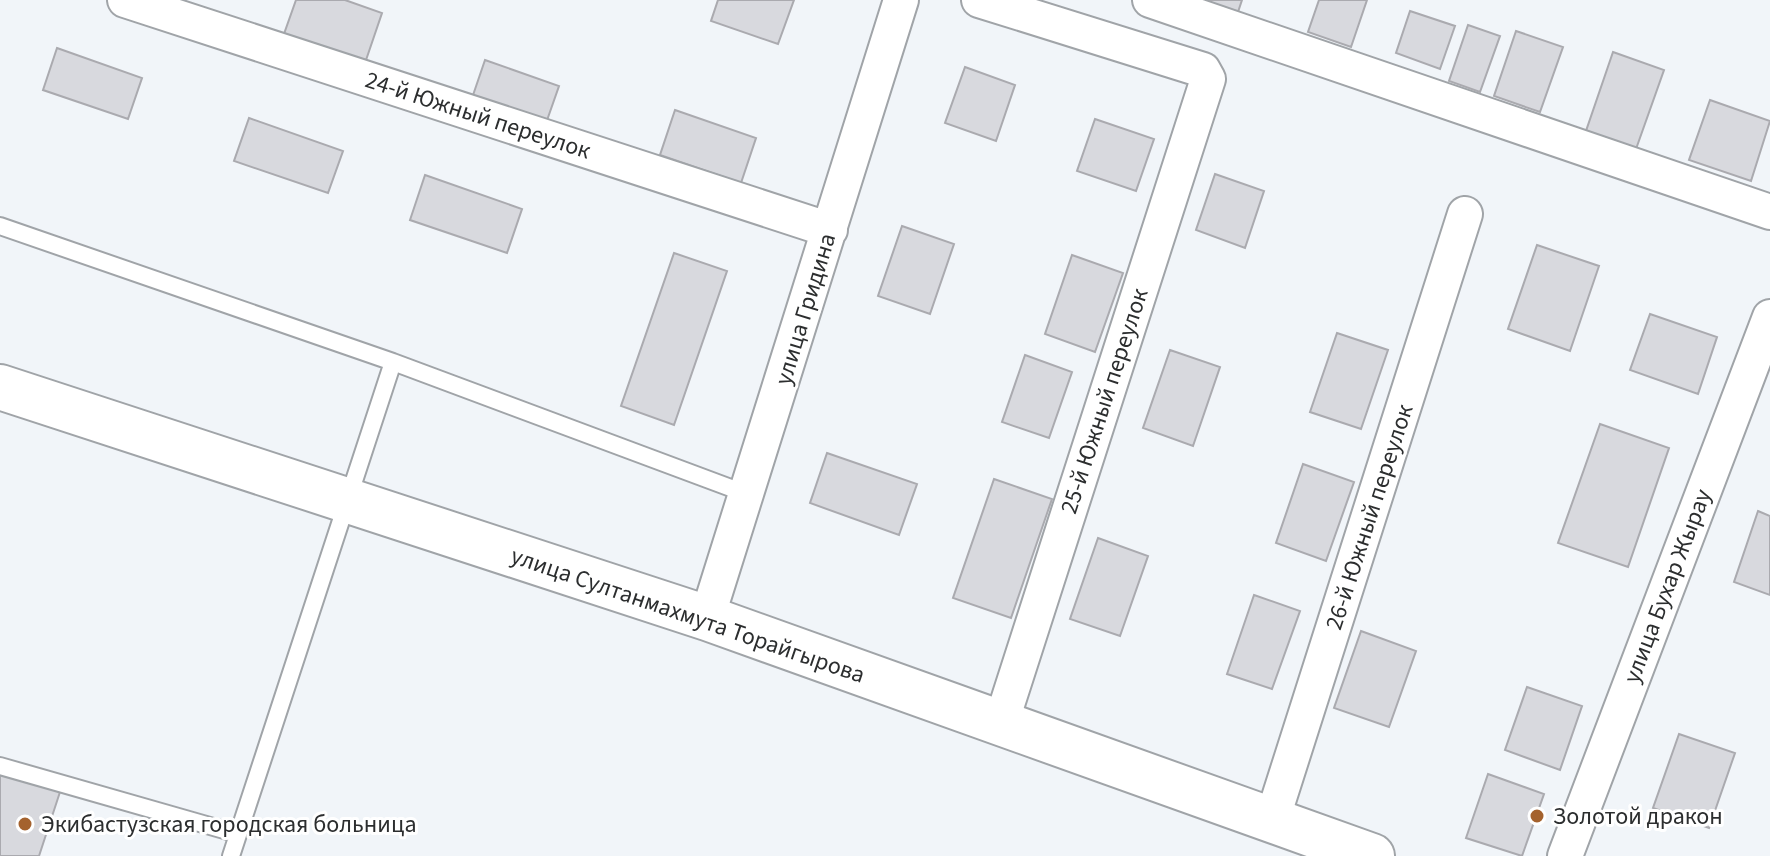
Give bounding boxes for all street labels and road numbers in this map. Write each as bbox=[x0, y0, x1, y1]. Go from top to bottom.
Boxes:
street label: 24-й Южный переулок bbox=[361, 63, 595, 168]
street label: улица Гридина bbox=[766, 229, 845, 389]
street label: 25-й Южный переулок bbox=[1052, 284, 1157, 518]
street label: 26-й Южный переулок bbox=[1317, 400, 1422, 634]
street label: улица Бухар Жырау bbox=[1614, 484, 1721, 688]
street label: улица Султанмахмута Торайгырова bbox=[506, 538, 870, 693]

